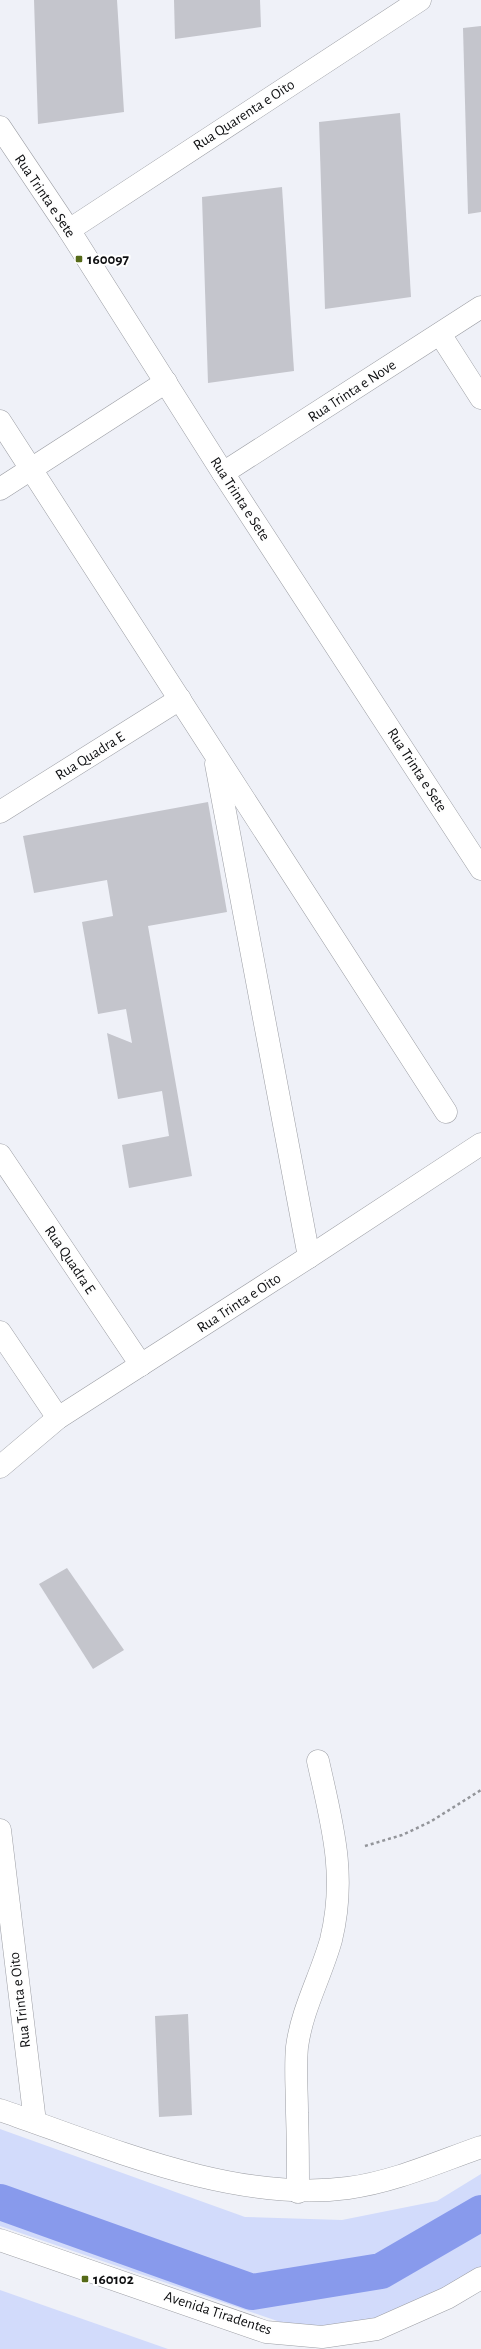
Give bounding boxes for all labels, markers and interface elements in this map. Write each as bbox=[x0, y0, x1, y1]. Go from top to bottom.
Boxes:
street label: Rua Quarenta e Oito bbox=[191, 77, 297, 153]
street label: Rua Trinta e Sete bbox=[12, 152, 78, 240]
place label: 160097 bbox=[87, 252, 130, 267]
marker: 160097 bbox=[74, 254, 84, 264]
street label: Rua Trinta e Nove bbox=[305, 357, 399, 425]
street label: Rua Trinta e Sete bbox=[207, 454, 273, 544]
street label: Rua Trinta e Sete bbox=[384, 725, 450, 815]
street label: Rua Quadra E bbox=[53, 729, 127, 783]
street label: Rua Quadra E bbox=[42, 1223, 98, 1297]
street label: Rua Trinta e Oito bbox=[195, 1270, 283, 1336]
street label: Rua Trinta e Oito bbox=[7, 1951, 33, 2049]
place label: 160102 bbox=[93, 2272, 134, 2287]
marker: 160102 bbox=[80, 2274, 90, 2284]
street label: Avenida Tiradentes bbox=[162, 2289, 274, 2337]

